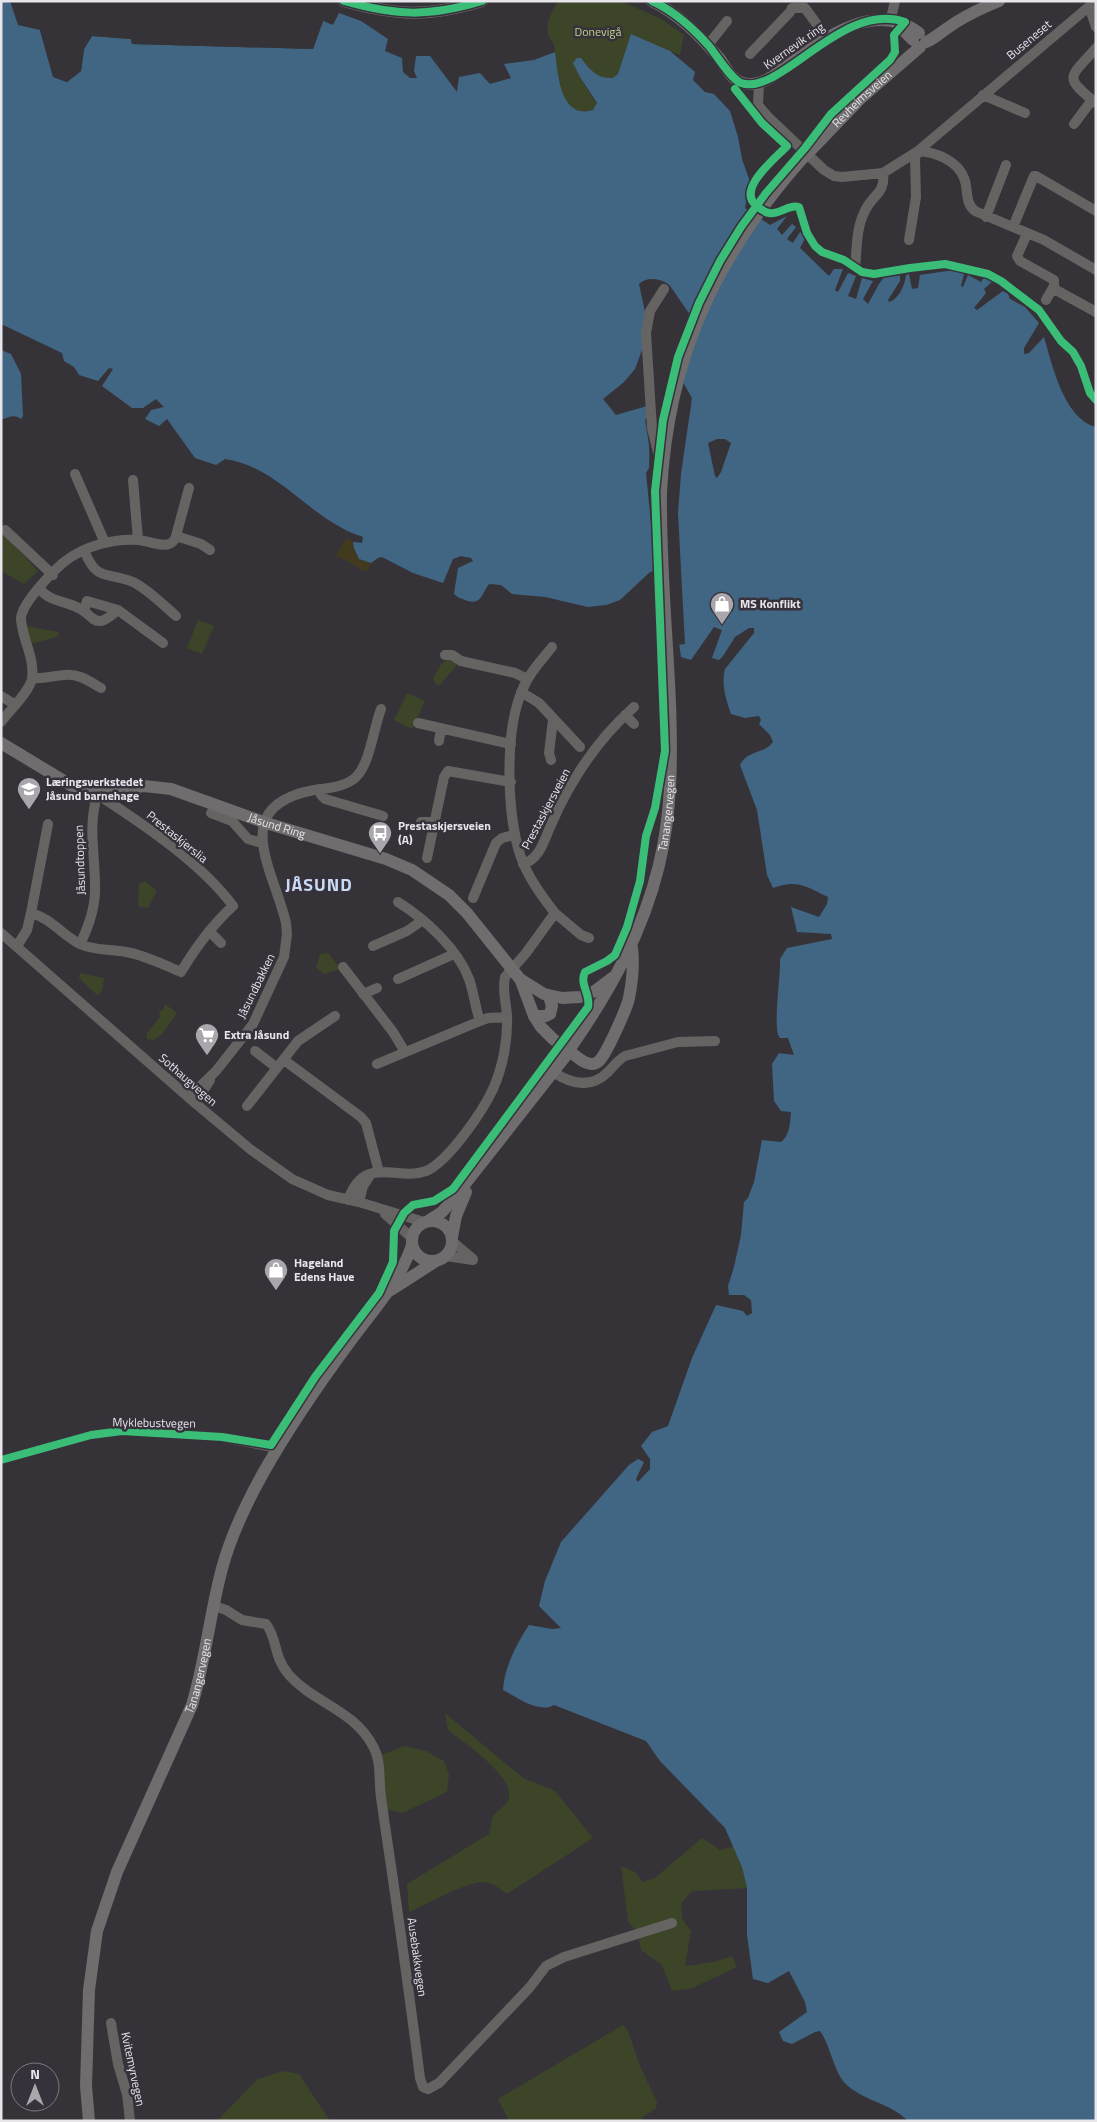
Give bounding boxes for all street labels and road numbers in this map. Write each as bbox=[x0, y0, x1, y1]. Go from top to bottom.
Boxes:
street label: Buseneset bbox=[1002, 15, 1056, 64]
street label: Kvernevik ring bbox=[759, 17, 828, 74]
street label: Revheimsveien bbox=[827, 65, 896, 132]
street label: Prestaskjersveien bbox=[516, 765, 575, 853]
street label: Tanangervegen bbox=[652, 774, 680, 853]
street label: Prestaskjerslia bbox=[143, 806, 212, 867]
street label: Jåsund Ring bbox=[245, 807, 308, 843]
street label: Jåsundtoppen bbox=[69, 825, 90, 895]
street label: Jåsundbakken bbox=[232, 950, 280, 1022]
street label: Sothaugvegen bbox=[155, 1049, 222, 1111]
street label: Myklebustvegen bbox=[112, 1412, 196, 1433]
street label: Tanangervegen bbox=[179, 1636, 216, 1717]
street label: Ausebakkvegen bbox=[403, 1916, 432, 1998]
street label: Kvitemyrvegen bbox=[116, 2030, 151, 2108]

